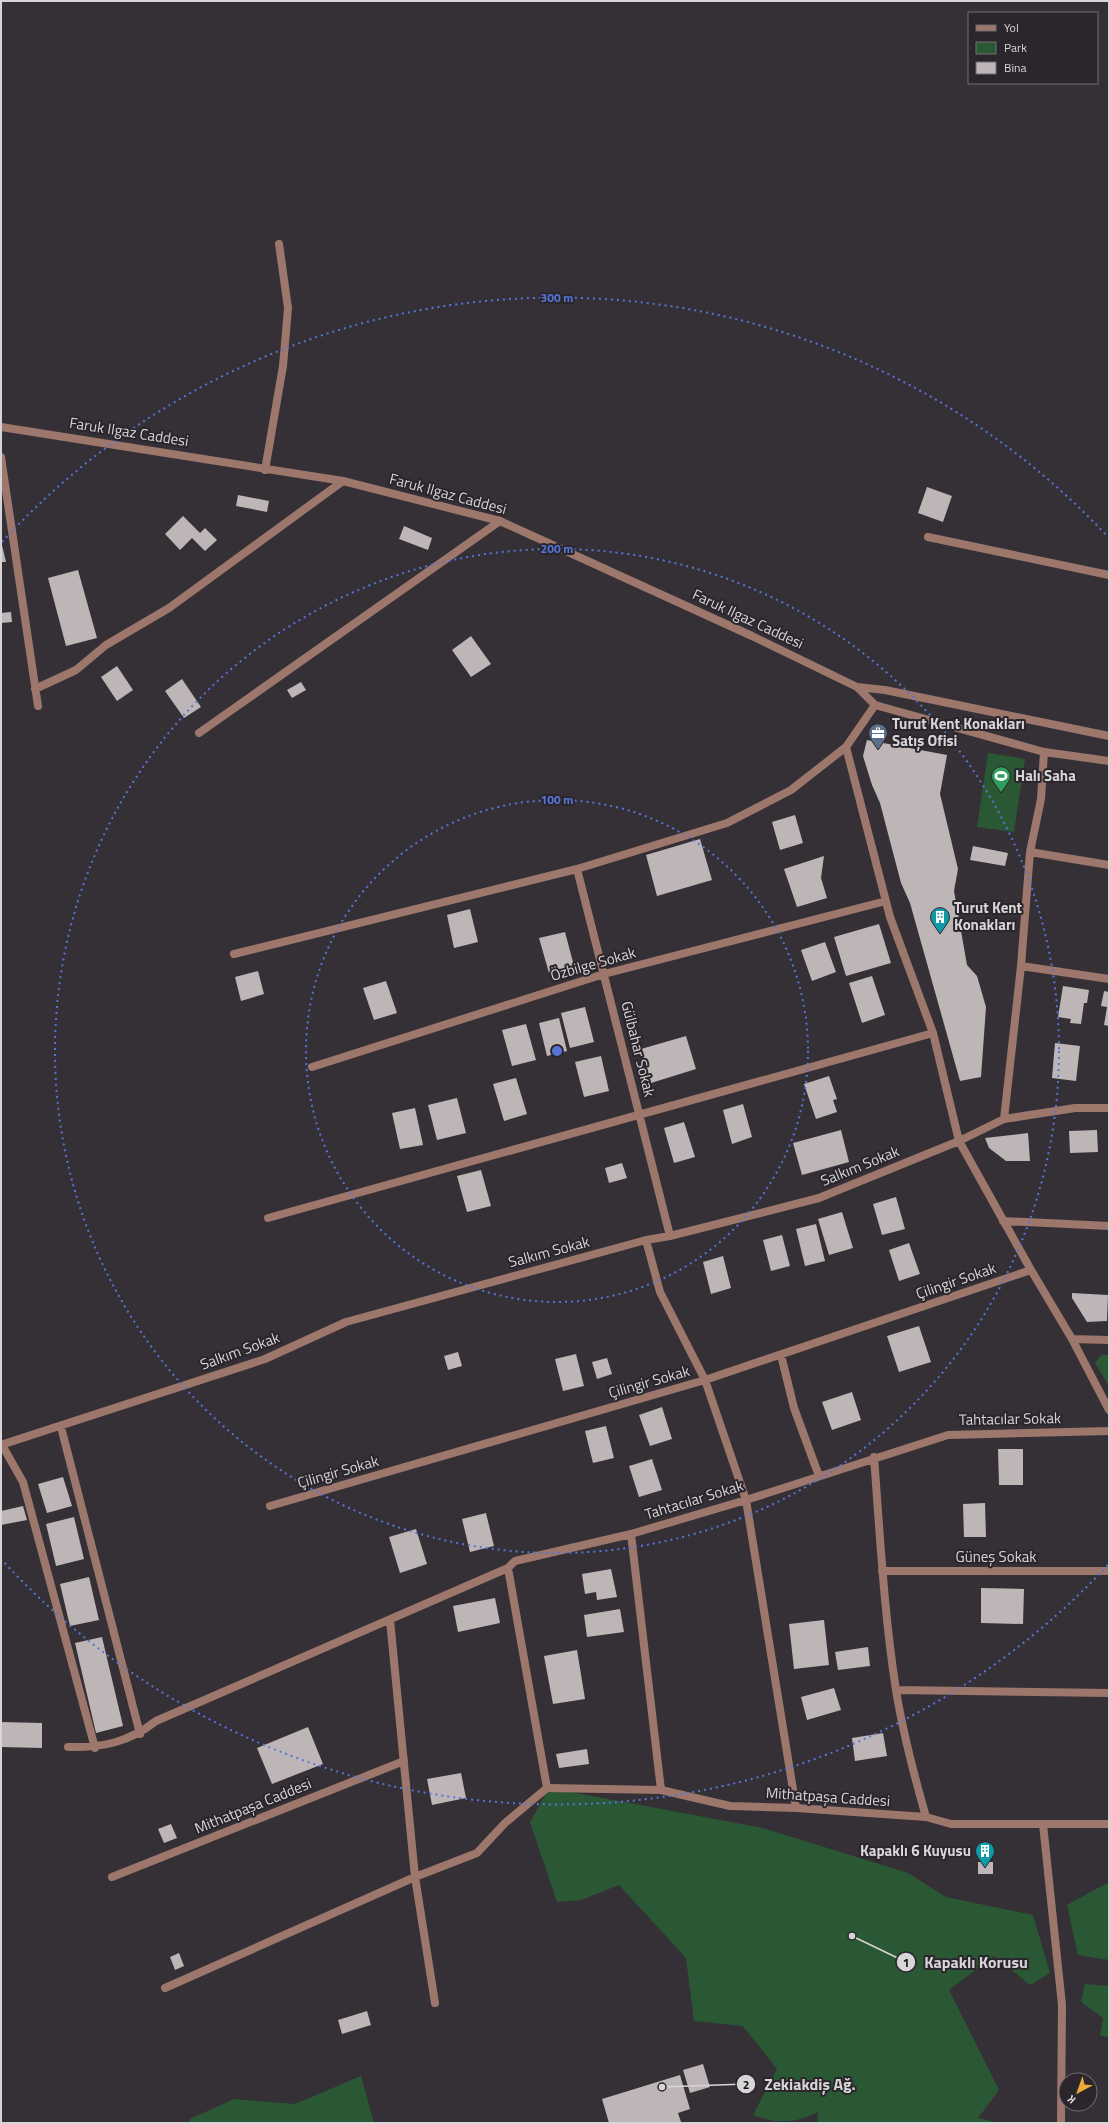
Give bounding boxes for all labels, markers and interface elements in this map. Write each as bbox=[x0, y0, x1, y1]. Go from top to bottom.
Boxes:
legend bbox=[968, 12, 1098, 84]
text: Yol bbox=[1004, 18, 1019, 37]
text: Park bbox=[1004, 38, 1027, 57]
text: Bina bbox=[1004, 58, 1026, 77]
text: 300 m bbox=[541, 288, 573, 307]
street label: Faruk Ilgaz Caddesi bbox=[68, 411, 190, 452]
street label: Faruk Ilgaz Caddesi bbox=[387, 467, 509, 520]
text: 200 m bbox=[541, 539, 573, 558]
street label: Faruk Ilgaz Caddesi bbox=[689, 583, 808, 654]
place label: Turut Kent Konakları Satış Ofisi bbox=[892, 712, 1025, 752]
office icon: Turut Kent Konakları Satış Ofisi bbox=[867, 722, 889, 750]
place label: Halı Saha bbox=[1015, 764, 1076, 787]
sports icon: Halı Saha bbox=[990, 765, 1012, 793]
text: 100 m bbox=[541, 790, 573, 809]
place label: Turut Kent Konakları bbox=[954, 896, 1023, 936]
building icon: Turut Kent Konakları bbox=[929, 906, 951, 934]
street label: Özbilge Sokak bbox=[547, 940, 638, 987]
street label: Gülbahar Sokak bbox=[615, 999, 662, 1099]
centre of rings bbox=[550, 1044, 564, 1058]
street label: Salkım Sokak bbox=[817, 1139, 903, 1192]
street label: Salkım Sokak bbox=[506, 1230, 592, 1273]
street label: Çilingir Sokak bbox=[913, 1256, 999, 1305]
street label: Salkım Sokak bbox=[197, 1325, 283, 1376]
street label: Çilingir Sokak bbox=[605, 1359, 692, 1404]
street label: Tahtacılar Sokak bbox=[959, 1406, 1061, 1431]
street label: Çilingir Sokak bbox=[294, 1449, 381, 1494]
street label: Tahtacılar Sokak bbox=[642, 1474, 746, 1525]
street label: Güneş Sokak bbox=[955, 1545, 1037, 1568]
street label: Mithatpaşa Caddesi bbox=[191, 1772, 315, 1840]
street label: Mithatpaşa Caddesi bbox=[765, 1781, 891, 1812]
place label: Kapaklı 6 Kuyusu bbox=[860, 1839, 971, 1862]
building icon: Kapaklı 6 Kuyusu bbox=[974, 1840, 996, 1868]
callout: Kapaklı Korusu bbox=[896, 1948, 1036, 1976]
text: Kapaklı Korusu bbox=[924, 1950, 1028, 1974]
text: 1 bbox=[903, 1953, 909, 1972]
callout: Zekiakdiş Ağ. bbox=[736, 2070, 863, 2098]
text: Zekiakdiş Ağ. bbox=[764, 2072, 856, 2096]
north arrow bbox=[1058, 2072, 1098, 2112]
text: 2 bbox=[743, 2075, 749, 2094]
text: K bbox=[1063, 2091, 1079, 2108]

